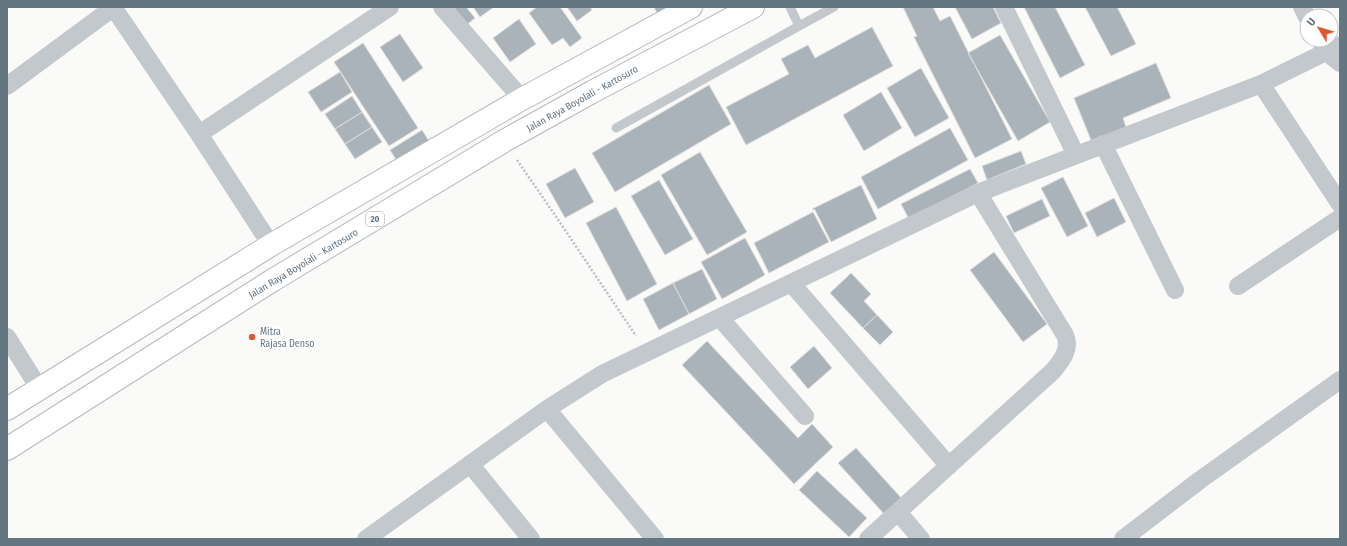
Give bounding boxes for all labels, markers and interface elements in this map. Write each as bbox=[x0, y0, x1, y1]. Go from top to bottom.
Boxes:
north arrow bbox=[1299, 8, 1339, 48]
text: U bbox=[1304, 16, 1319, 29]
street label: Jalan Raya Boyolali - Kartosuro bbox=[525, 63, 640, 135]
road number: 20 bbox=[366, 212, 384, 226]
street label: Jalan Raya Boyolali - Kartosuro bbox=[247, 226, 360, 301]
place label: Mitra Rajasa Denso bbox=[260, 326, 315, 350]
marker: Mitra Rajasa Denso bbox=[247, 332, 257, 342]

